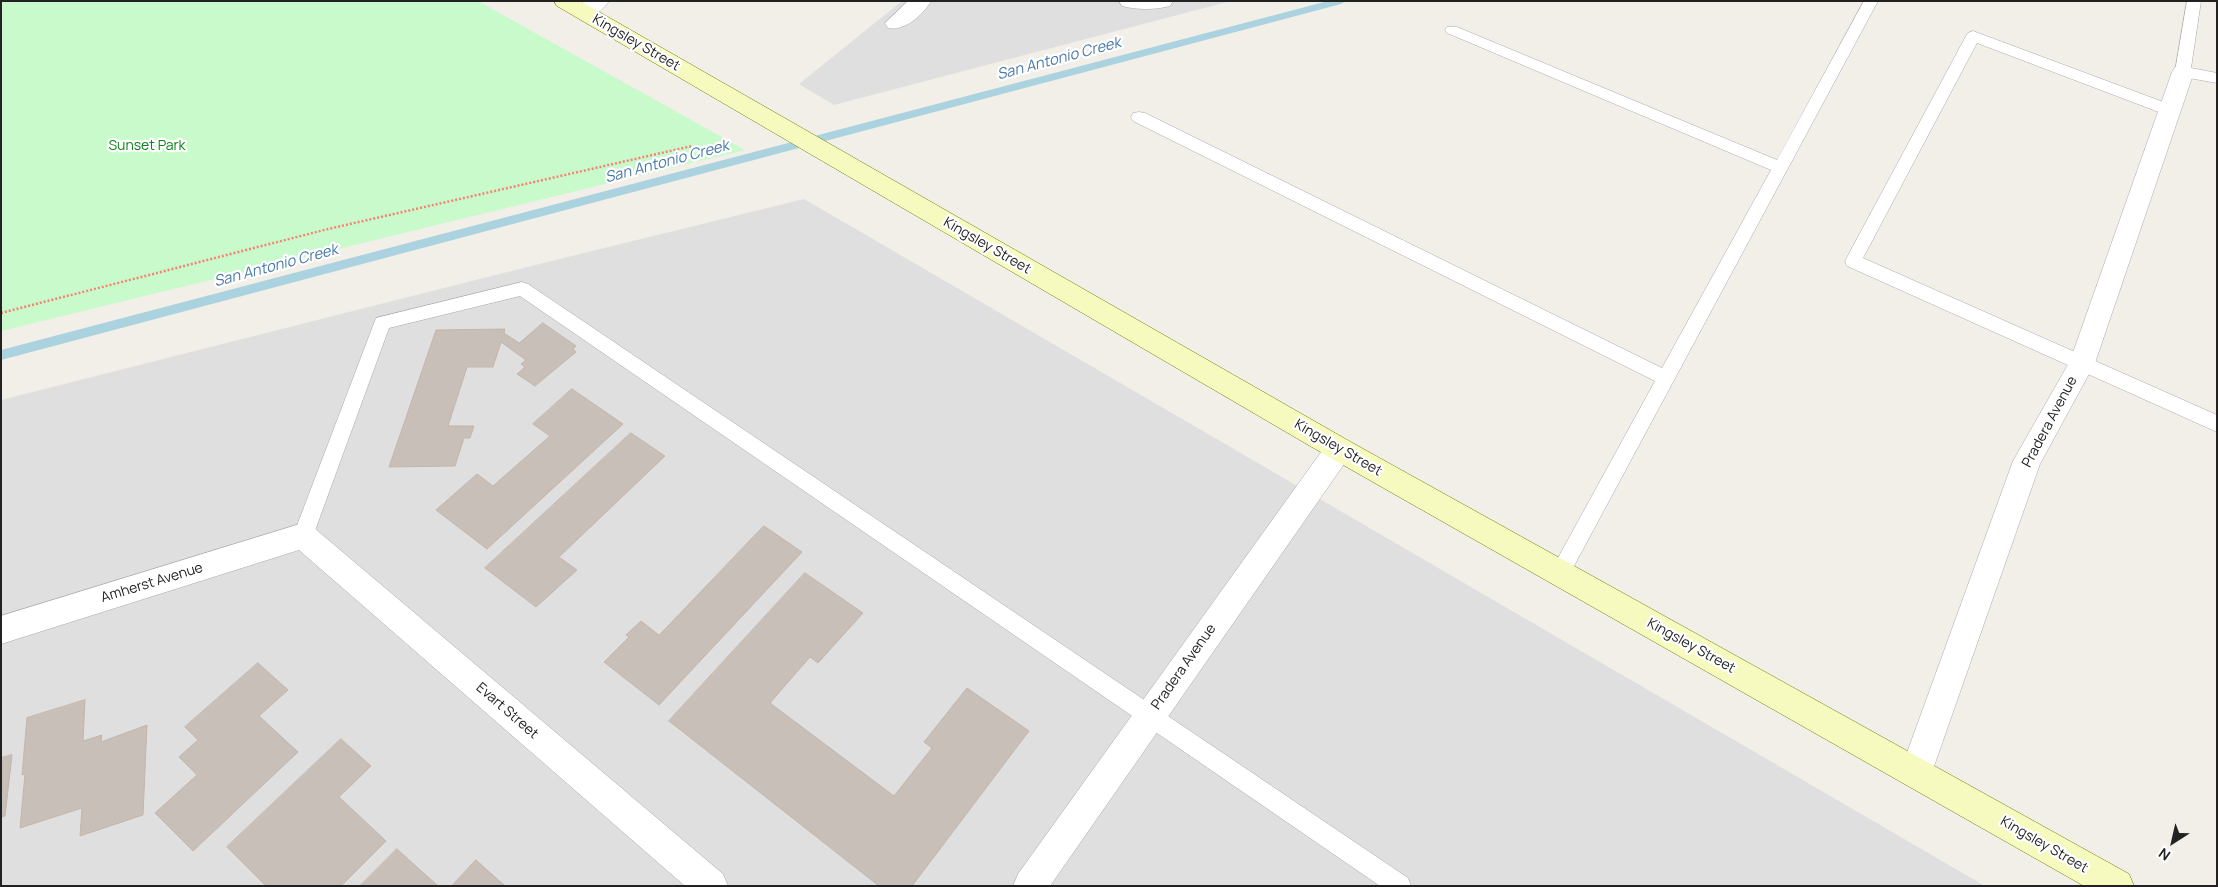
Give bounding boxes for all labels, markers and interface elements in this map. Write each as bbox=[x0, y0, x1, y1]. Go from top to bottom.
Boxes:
street label: Kingsley Street bbox=[589, 11, 683, 75]
water label: San Antonio Creek bbox=[995, 34, 1123, 84]
water label: San Antonio Creek bbox=[603, 137, 731, 187]
park label: Sunset Park bbox=[108, 138, 186, 154]
street label: Kingsley Street bbox=[940, 214, 1034, 278]
water label: San Antonio Creek bbox=[212, 241, 340, 291]
street label: Pradera Avenue bbox=[2019, 374, 2081, 470]
street label: Kingsley Street bbox=[1291, 416, 1385, 480]
street label: Amherst Avenue bbox=[99, 560, 205, 606]
street label: Kingsley Street bbox=[1644, 615, 1738, 677]
street label: Pradera Avenue bbox=[1148, 621, 1220, 713]
street label: Evart Street bbox=[472, 679, 542, 743]
street label: Kingsley Street bbox=[1997, 813, 2091, 877]
north arrow bbox=[2148, 817, 2198, 867]
text: N bbox=[2155, 844, 2174, 865]

